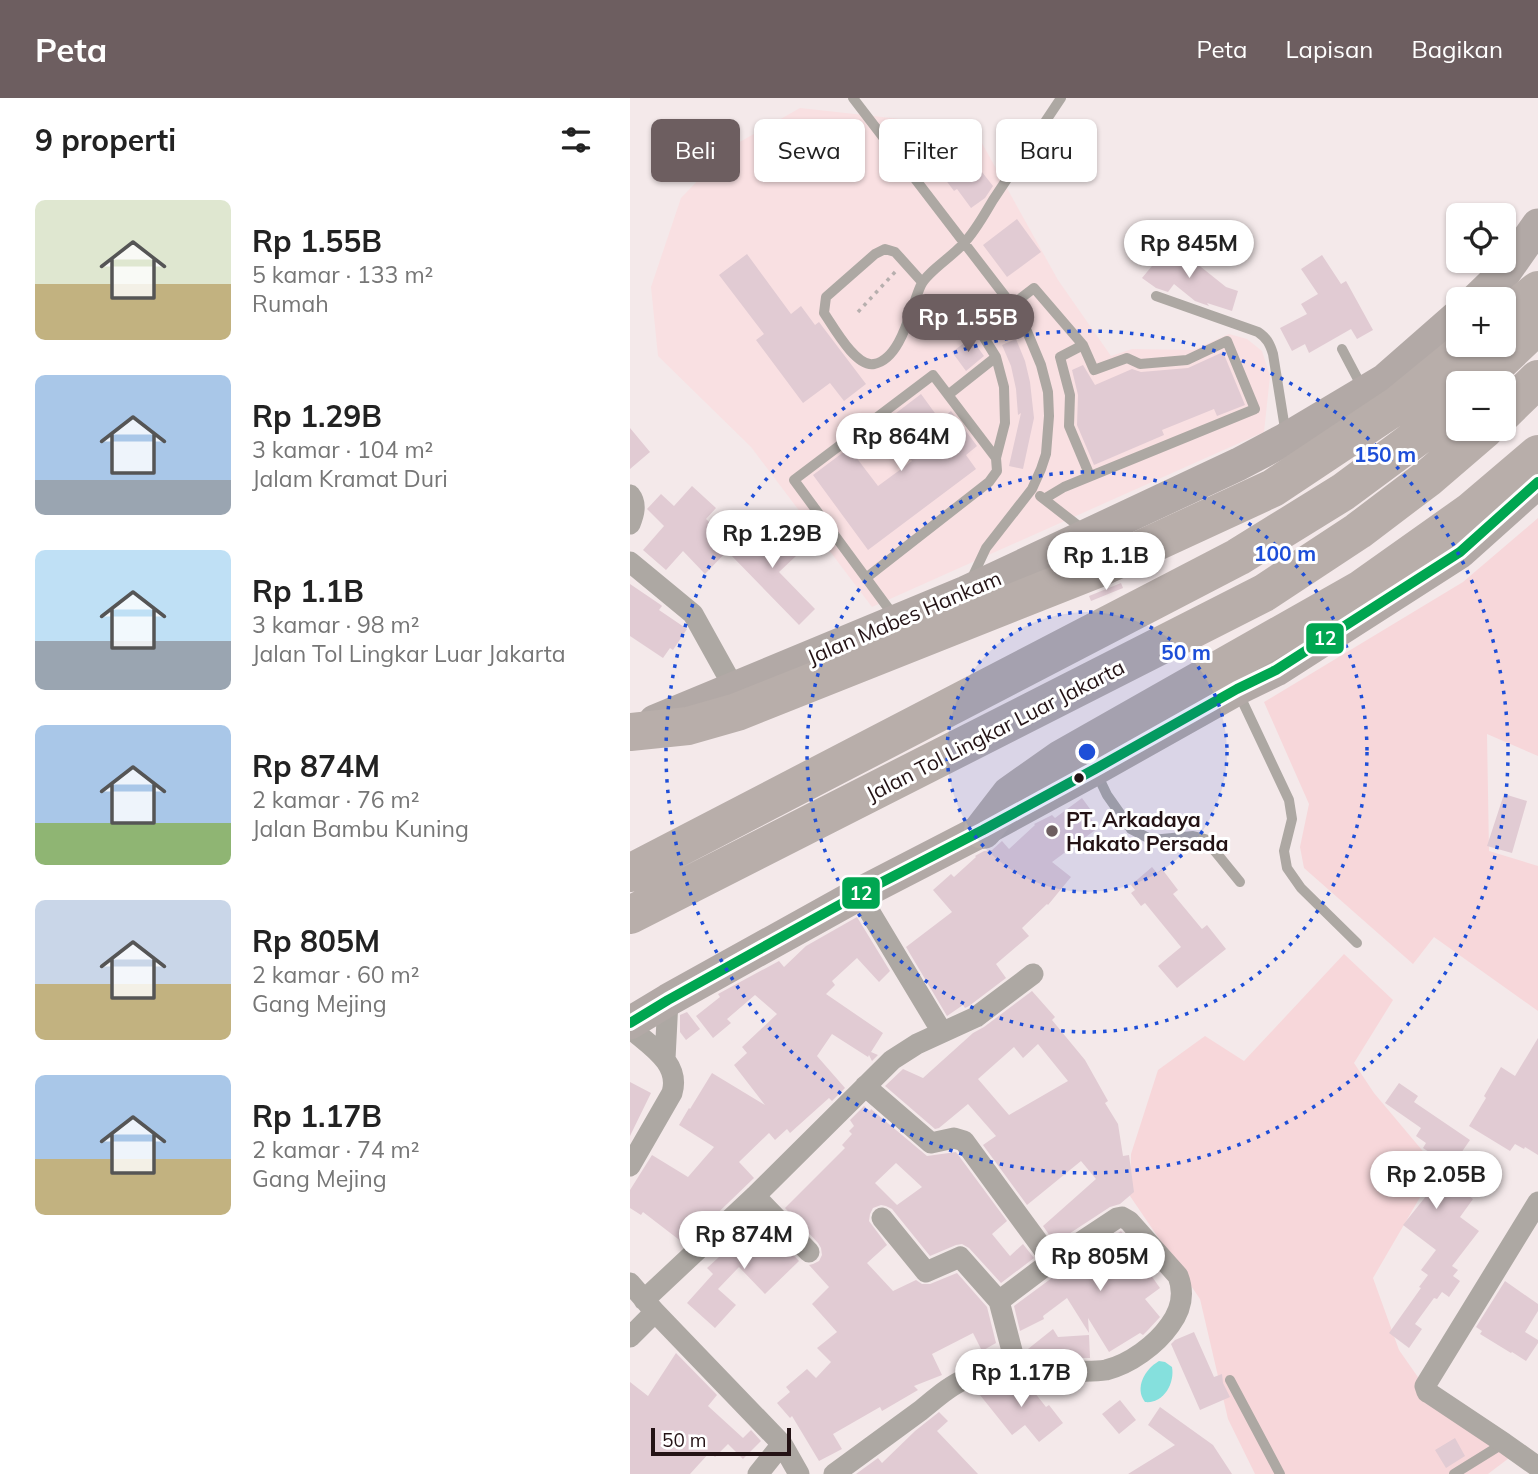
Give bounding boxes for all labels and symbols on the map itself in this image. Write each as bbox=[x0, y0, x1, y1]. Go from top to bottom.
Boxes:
pin: Rp 845M bbox=[1124, 220, 1254, 280]
pin: Rp 1.55B bbox=[896, 294, 1040, 354]
pin: Rp 864M bbox=[836, 414, 966, 473]
text: 150 m bbox=[1354, 441, 1416, 467]
pin: Rp 1.29B bbox=[700, 510, 844, 570]
pin: Rp 1.1B bbox=[1041, 532, 1171, 592]
text: 100 m bbox=[1254, 540, 1316, 566]
street label: Jalan Mabes Hankam bbox=[803, 564, 1005, 670]
line badge: 12 bbox=[1305, 622, 1345, 655]
text: 12 bbox=[1314, 626, 1336, 650]
text: 50 m bbox=[1161, 639, 1211, 665]
street label: Jalan Tol Lingkar Luar Jakarta bbox=[862, 653, 1128, 807]
centre of rings bbox=[1075, 740, 1099, 764]
unlabelled marker bbox=[1072, 771, 1086, 785]
place label: PT. Arkadaya Hakato Persada bbox=[1066, 806, 1229, 856]
marker: PT. Arkadaya Hakato Persada bbox=[1044, 823, 1060, 839]
line badge: 12 bbox=[841, 876, 881, 910]
text: 12 bbox=[850, 881, 872, 905]
pin: Rp 2.05B bbox=[1364, 1152, 1508, 1211]
pin: Rp 874M bbox=[679, 1212, 809, 1271]
pin: Rp 805M bbox=[1035, 1234, 1165, 1293]
pin: Rp 1.17B bbox=[949, 1350, 1093, 1409]
scale bar bbox=[651, 1425, 791, 1457]

